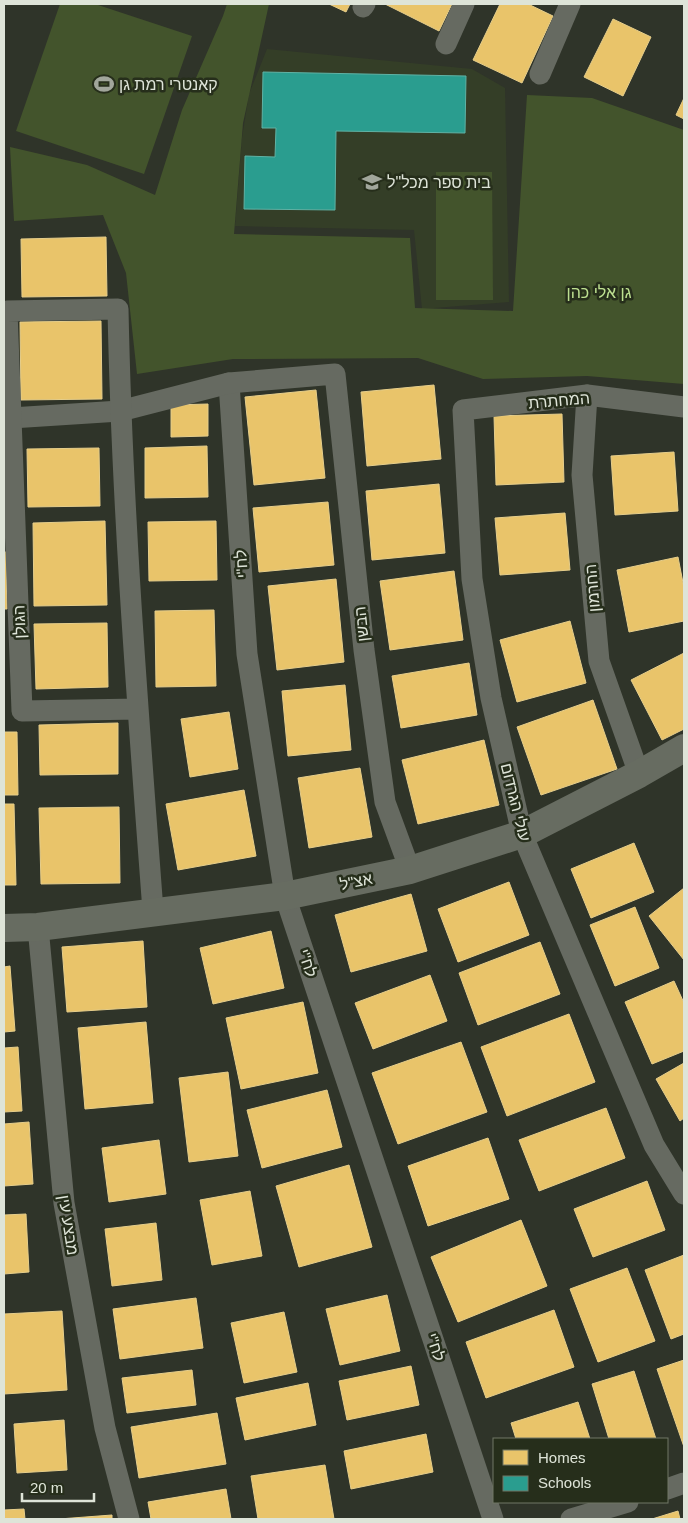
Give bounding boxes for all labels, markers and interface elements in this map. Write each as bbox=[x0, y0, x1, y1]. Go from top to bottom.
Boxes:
sports icon: קאנטרי רמת גן bbox=[93, 73, 115, 95]
place label: קאנטרי רמת גן bbox=[119, 76, 218, 93]
school or university icon: בית ספר מכל"ל bbox=[361, 171, 383, 193]
place label: בית ספר מכל"ל bbox=[387, 174, 491, 191]
park label: גן אלי כהן bbox=[567, 284, 632, 301]
street label: המחתרת bbox=[527, 389, 591, 412]
street label: לח"י bbox=[232, 549, 251, 579]
street label: החרמון bbox=[582, 563, 603, 613]
street label: הגולן bbox=[10, 605, 29, 639]
street label: הבשן bbox=[351, 606, 372, 642]
street label: עולי הגרדום bbox=[498, 761, 533, 843]
street label: אצ"ל bbox=[338, 870, 374, 893]
street label: לח"י bbox=[295, 947, 320, 979]
street label: מבצע עין bbox=[55, 1194, 82, 1256]
street label: לח"י bbox=[423, 1331, 448, 1363]
legend bbox=[493, 1438, 668, 1503]
text: Homes bbox=[538, 1449, 586, 1466]
scale bar bbox=[22, 1470, 95, 1502]
text: Schools bbox=[538, 1474, 591, 1491]
text: 20 m bbox=[30, 1479, 63, 1496]

